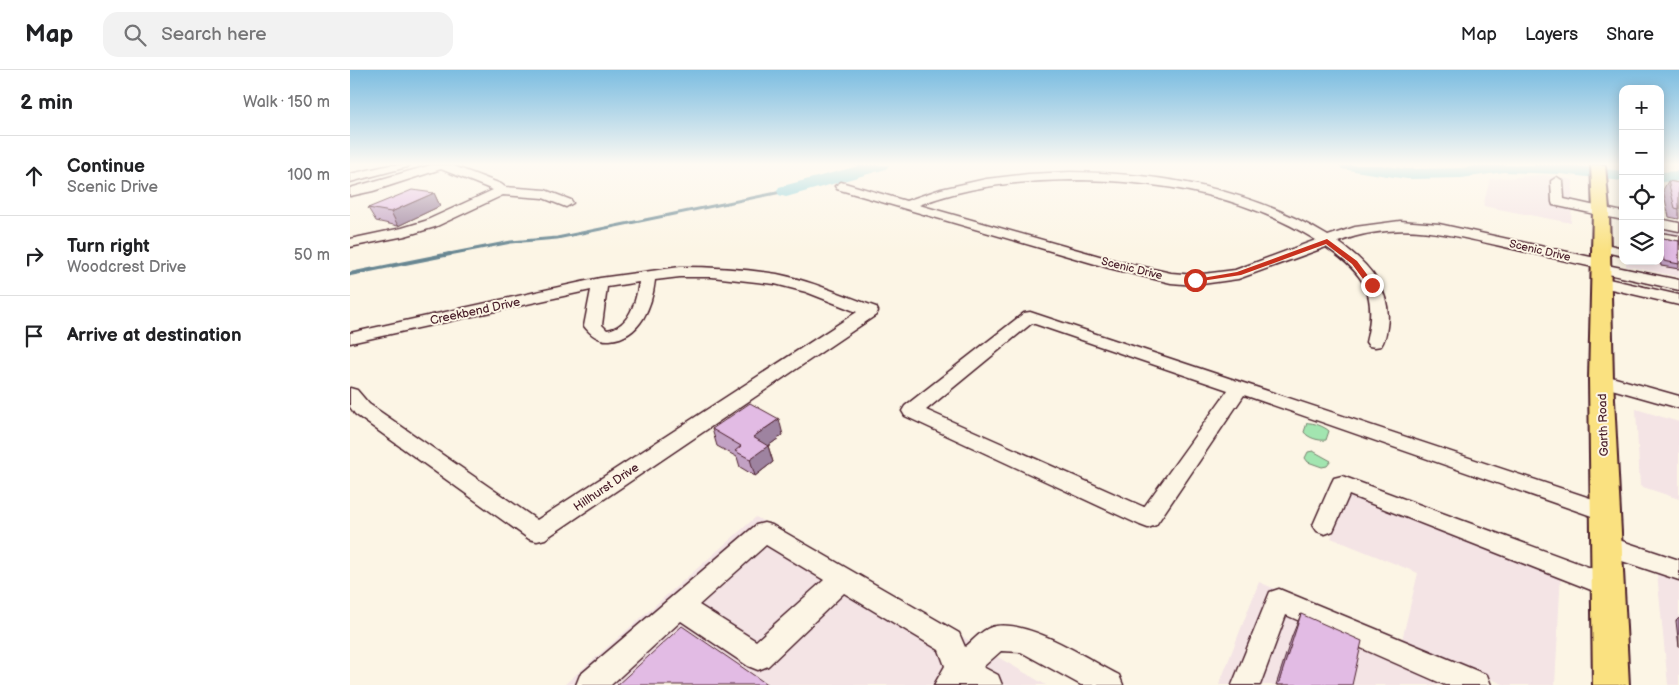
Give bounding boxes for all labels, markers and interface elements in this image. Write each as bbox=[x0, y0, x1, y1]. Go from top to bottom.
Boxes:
search box bbox=[103, 12, 453, 57]
text: Map bbox=[25, 20, 73, 49]
icon: search bbox=[121, 21, 149, 49]
text: Search here bbox=[161, 23, 267, 46]
text: Map bbox=[1461, 24, 1497, 45]
text: Layers bbox=[1525, 24, 1578, 45]
text: Share bbox=[1606, 24, 1654, 45]
map controls bbox=[1619, 85, 1664, 265]
button: + bbox=[1619, 85, 1664, 130]
text: 2 min bbox=[20, 90, 73, 115]
text: Walk · 150 m bbox=[243, 93, 330, 112]
button: − bbox=[1619, 130, 1664, 175]
text: Continue bbox=[67, 155, 145, 178]
icon: ahead bbox=[20, 162, 48, 190]
text: 100 m bbox=[287, 166, 330, 185]
button: locate bbox=[1619, 175, 1664, 220]
text: Scenic Drive bbox=[67, 178, 158, 197]
button: layers bbox=[1619, 220, 1664, 265]
text: Turn right bbox=[67, 235, 150, 258]
street label: Scenic Drive bbox=[1508, 237, 1572, 264]
icon: right bbox=[20, 242, 48, 270]
text: 50 m bbox=[294, 246, 330, 265]
street label: Scenic Drive bbox=[1100, 255, 1164, 282]
text: Woodcrest Drive bbox=[67, 258, 186, 277]
route start bbox=[1184, 269, 1207, 292]
route end bbox=[1361, 274, 1384, 297]
street label: Creekbend Drive bbox=[429, 295, 522, 328]
icon: arrive bbox=[20, 322, 48, 350]
text: Arrive at destination bbox=[67, 324, 242, 347]
street label: Garth Road bbox=[1595, 393, 1612, 457]
street label: Hillhurst Drive bbox=[571, 460, 642, 515]

